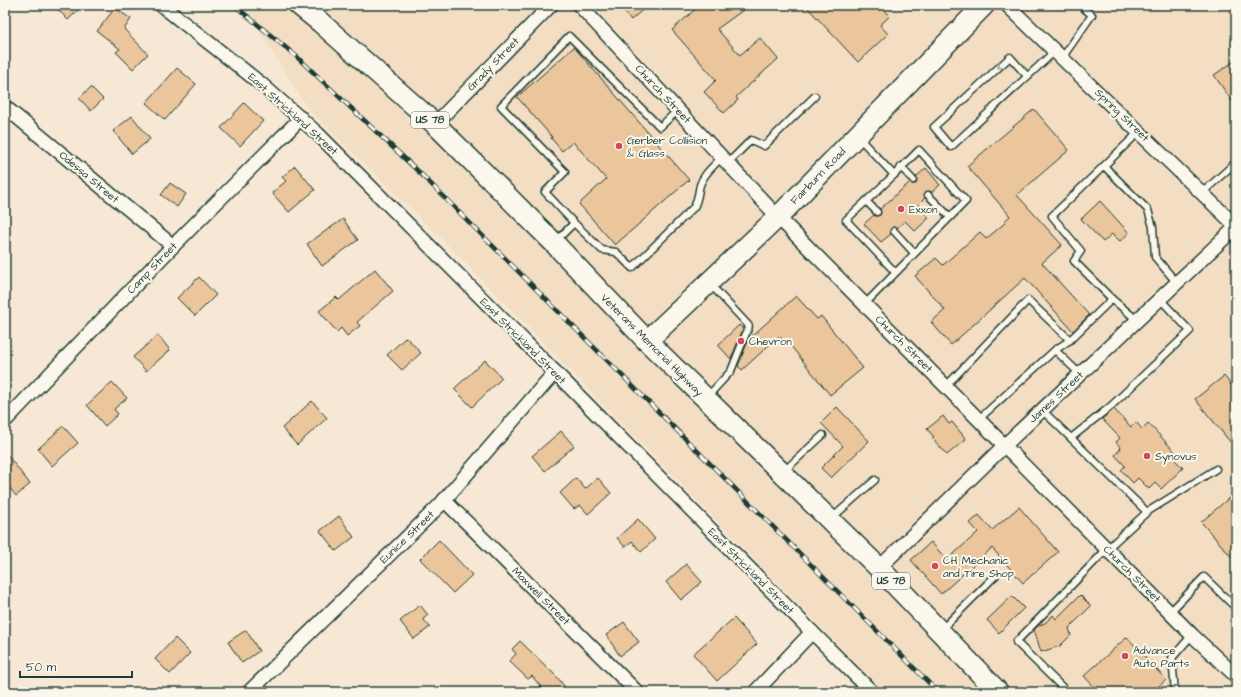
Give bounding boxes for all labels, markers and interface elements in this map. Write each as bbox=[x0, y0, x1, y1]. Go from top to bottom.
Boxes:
street label: Grady Street bbox=[464, 33, 524, 95]
street label: Church Street bbox=[632, 61, 695, 127]
one-way arrow bbox=[997, 62, 1005, 69]
street label: East Strickland Street bbox=[245, 70, 342, 159]
street label: Spring Street bbox=[1091, 85, 1153, 146]
road number: US 78 bbox=[411, 112, 449, 128]
place label: Gerber Collision & Glass bbox=[627, 133, 708, 161]
marker: Gerber Collision & Glass bbox=[614, 141, 624, 151]
street label: Fairburn Road bbox=[787, 144, 849, 208]
street label: Odessa Street bbox=[56, 147, 123, 207]
place label: Exxon bbox=[909, 202, 938, 217]
marker: Exxon bbox=[896, 204, 906, 214]
street label: Camp Street bbox=[124, 239, 181, 297]
street label: Veterans Memorial Highway bbox=[597, 290, 707, 400]
street label: East Strickland Street bbox=[477, 295, 570, 388]
street label: Church Street bbox=[872, 312, 936, 376]
place label: Chevron bbox=[749, 334, 792, 349]
marker: Chevron bbox=[736, 336, 746, 346]
street label: James Street bbox=[1025, 367, 1087, 426]
place label: Synovus bbox=[1155, 449, 1197, 465]
marker: Synovus bbox=[1142, 451, 1152, 461]
street label: Eunice Street bbox=[376, 507, 438, 567]
street label: East Strickland Street bbox=[705, 525, 798, 618]
street label: Church Street bbox=[1100, 542, 1164, 606]
place label: CH Mechanic and Tire Shop bbox=[943, 553, 1014, 581]
marker: CH Mechanic and Tire Shop bbox=[930, 561, 940, 571]
street label: Maxwell Street bbox=[509, 564, 574, 629]
road number: US 78 bbox=[872, 573, 910, 589]
place label: Advance Auto Parts bbox=[1133, 643, 1190, 671]
marker: Advance Auto Parts bbox=[1120, 651, 1130, 661]
scale bar bbox=[20, 653, 132, 679]
text: 50 m bbox=[26, 659, 57, 676]

